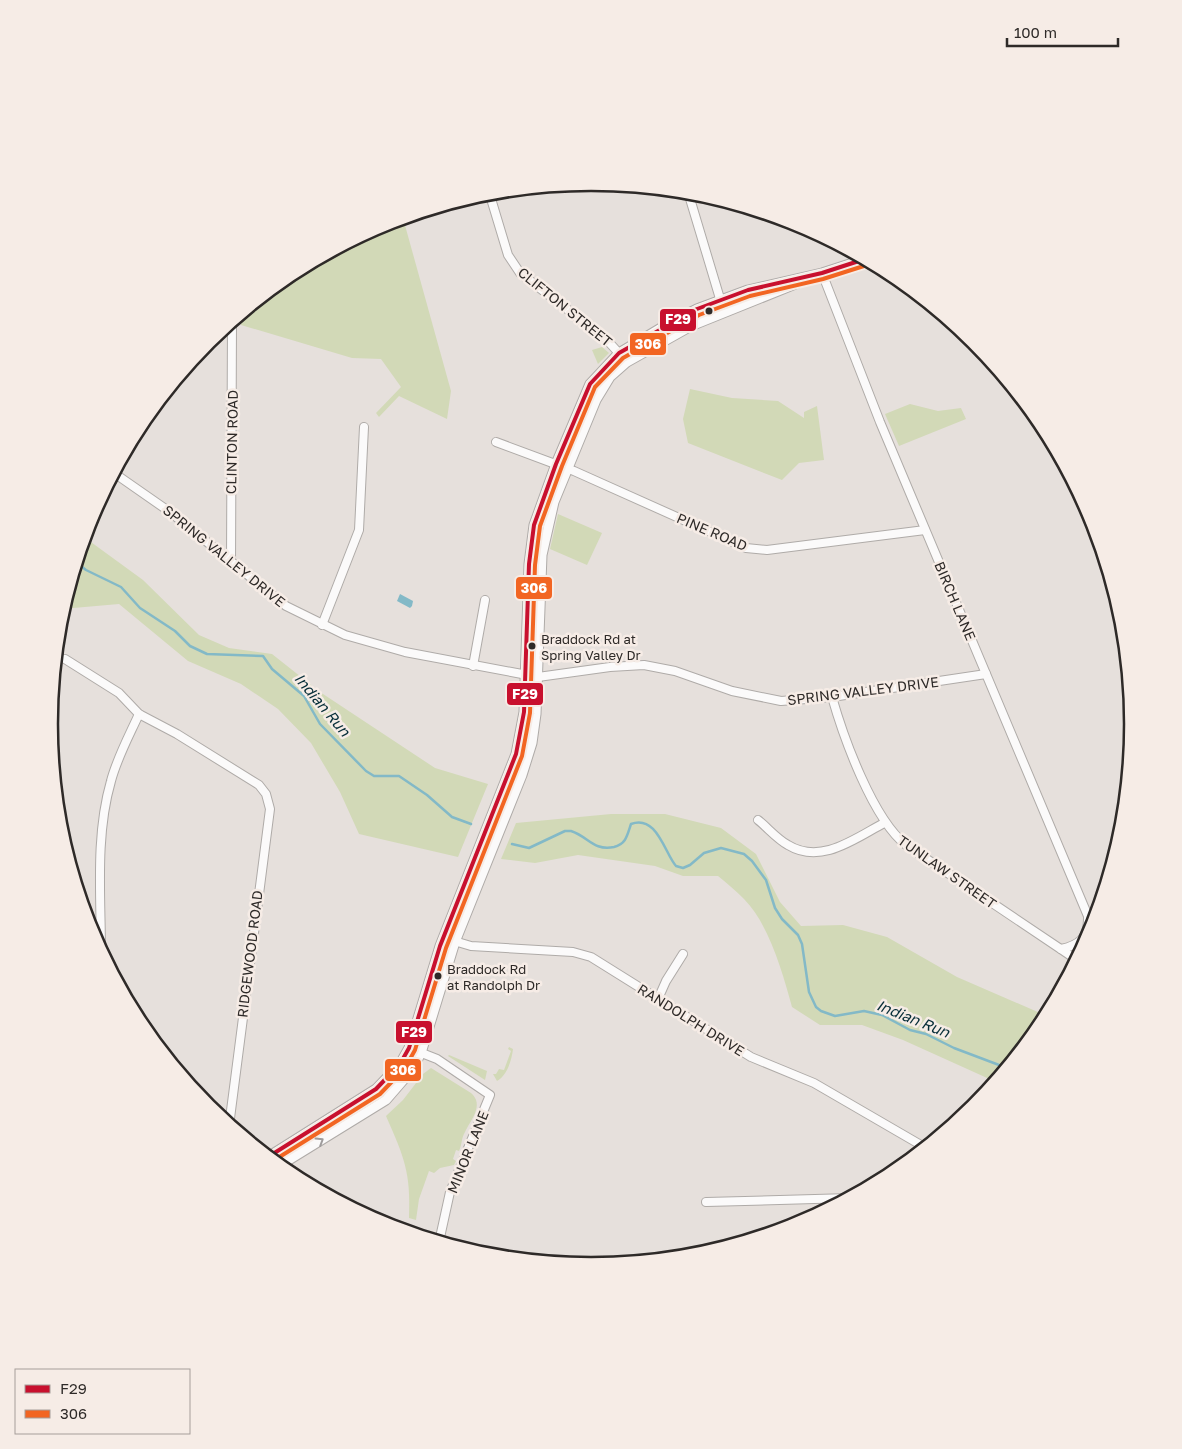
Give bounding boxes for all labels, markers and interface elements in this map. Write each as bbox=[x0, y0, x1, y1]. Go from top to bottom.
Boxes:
scale bar bbox=[1007, 15, 1118, 47]
text: 100 m bbox=[1014, 23, 1057, 41]
street label: CLIFTON STREET bbox=[515, 263, 616, 350]
unlabelled marker bbox=[704, 306, 714, 316]
line badge: F29 bbox=[659, 308, 697, 332]
text: F29 bbox=[665, 310, 691, 327]
line badge: 306 bbox=[629, 332, 667, 356]
text: 306 bbox=[635, 335, 661, 352]
street label: CLINTON ROAD bbox=[222, 390, 241, 494]
street label: SPRING VALLEY DRIVE bbox=[160, 501, 289, 610]
street label: PINE ROAD bbox=[674, 509, 750, 554]
street label: BIRCH LANE bbox=[931, 559, 980, 643]
line badge: 306 bbox=[515, 576, 553, 600]
text: 306 bbox=[521, 579, 547, 596]
place label: Braddock Rd at Spring Valley Dr bbox=[541, 631, 641, 663]
marker: Braddock Rd at Spring Valley Dr bbox=[527, 641, 537, 651]
water label: Indian Run bbox=[291, 669, 355, 740]
street label: SPRING VALLEY DRIVE bbox=[786, 673, 940, 708]
line badge: F29 bbox=[506, 682, 544, 706]
text: F29 bbox=[512, 685, 538, 702]
street label: TUNLAW STREET bbox=[895, 831, 1000, 912]
street label: RIDGEWOOD ROAD bbox=[233, 889, 266, 1019]
place label: Braddock Rd at Randolph Dr bbox=[447, 961, 540, 993]
marker: Braddock Rd at Randolph Dr bbox=[433, 971, 443, 981]
street label: RANDOLPH DRIVE bbox=[635, 980, 748, 1059]
water label: Indian Run bbox=[874, 995, 953, 1041]
line badge: F29 bbox=[395, 1020, 433, 1044]
text: F29 bbox=[401, 1023, 427, 1040]
line badge: 306 bbox=[384, 1058, 422, 1082]
text: 306 bbox=[390, 1061, 416, 1078]
street label: MINOR LANE bbox=[443, 1108, 492, 1196]
one-way arrow bbox=[315, 1137, 324, 1147]
legend bbox=[15, 1369, 190, 1434]
text: F29 bbox=[60, 1379, 87, 1397]
text: 306 bbox=[60, 1404, 87, 1422]

